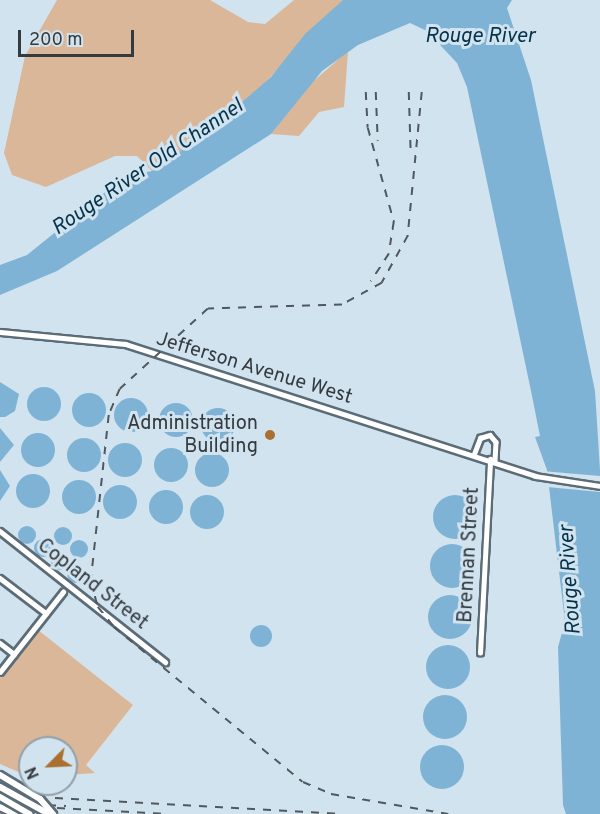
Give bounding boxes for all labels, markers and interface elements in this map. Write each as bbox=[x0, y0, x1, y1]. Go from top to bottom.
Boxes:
scale bar bbox=[21, 18, 136, 56]
water label: Rouge River bbox=[425, 24, 535, 50]
text: 200 m bbox=[29, 29, 82, 52]
water label: Rouge River Old Channel bbox=[47, 94, 249, 242]
street label: Jefferson Avenue West bbox=[152, 328, 356, 410]
place label: Administration Building bbox=[127, 412, 258, 459]
marker: Administration Building bbox=[263, 428, 277, 442]
street label: Brennan Street bbox=[454, 486, 486, 624]
water label: Rouge River bbox=[555, 524, 587, 636]
street label: Copland Street bbox=[32, 534, 152, 636]
north arrow bbox=[18, 736, 78, 796]
text: N bbox=[22, 763, 45, 782]

